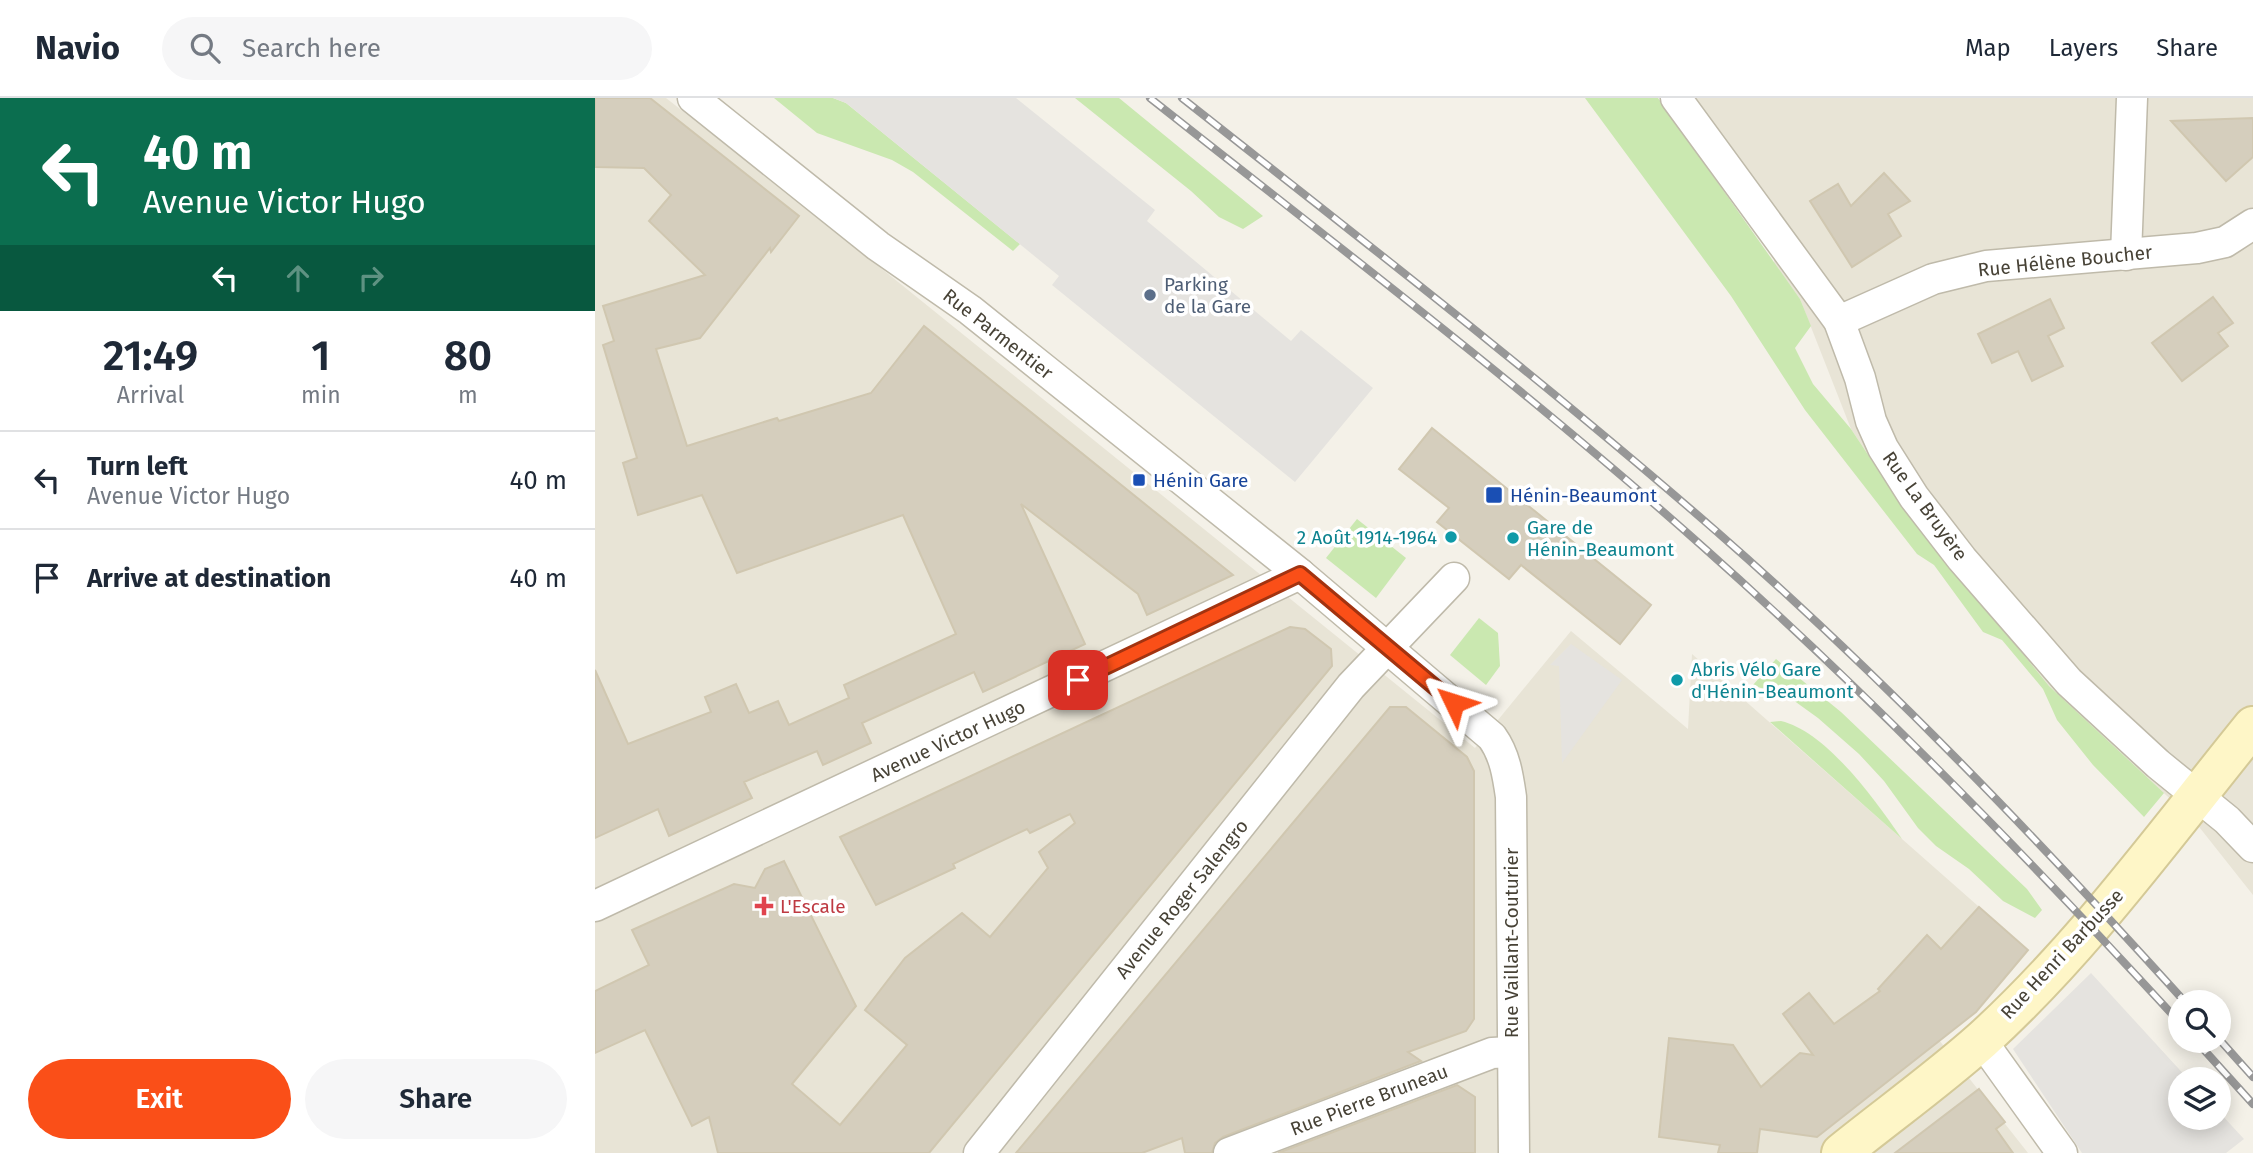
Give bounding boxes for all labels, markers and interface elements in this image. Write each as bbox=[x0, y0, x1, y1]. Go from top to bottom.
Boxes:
search box bbox=[162, 17, 652, 80]
text: Navio bbox=[35, 28, 120, 68]
icon: search bbox=[186, 29, 224, 67]
text: Search here bbox=[242, 33, 381, 64]
text: Map bbox=[1965, 34, 2011, 62]
text: Layers bbox=[2049, 34, 2118, 62]
text: Share bbox=[2156, 34, 2218, 62]
text: 40 m bbox=[143, 123, 252, 182]
icon: left bbox=[28, 126, 119, 217]
text: Avenue Victor Hugo bbox=[143, 183, 426, 221]
street label: Rue Hélène Boucher bbox=[1977, 240, 2154, 282]
icon: left bbox=[206, 259, 244, 297]
icon: ahead bbox=[279, 259, 317, 297]
icon: right bbox=[352, 259, 390, 297]
place label: Parking de la Gare bbox=[1164, 273, 1251, 318]
street label: Rue Parmentier bbox=[938, 284, 1058, 384]
marker: Parking de la Gare bbox=[1142, 287, 1158, 303]
text: 21:49 bbox=[103, 331, 198, 381]
text: 1 bbox=[311, 331, 331, 381]
text: 80 bbox=[444, 331, 492, 381]
text: Arrival bbox=[117, 381, 184, 409]
text: min bbox=[301, 381, 341, 409]
text: m bbox=[458, 381, 478, 409]
street label: Rue La Bruyère bbox=[1878, 447, 1972, 565]
text: Turn left bbox=[87, 451, 188, 482]
icon: left bbox=[28, 461, 66, 499]
text: 40 m bbox=[509, 465, 567, 496]
place label: Hénin Gare bbox=[1153, 469, 1248, 492]
marker: Hénin Gare bbox=[1131, 472, 1147, 488]
text: Avenue Victor Hugo bbox=[87, 482, 290, 510]
place label: Hénin-Beaumont bbox=[1510, 484, 1657, 507]
marker: Hénin-Beaumont bbox=[1484, 485, 1504, 505]
place label: Gare de Hénin-Beaumont bbox=[1527, 516, 1674, 561]
place label: 2 Août 1914-1964 bbox=[1297, 526, 1437, 549]
marker: 2 Août 1914-1964 bbox=[1443, 529, 1459, 545]
marker: Gare de Hénin-Beaumont bbox=[1505, 530, 1521, 546]
icon: arrive bbox=[28, 559, 66, 597]
text: Arrive at destination bbox=[87, 563, 331, 594]
text: 40 m bbox=[509, 563, 567, 594]
pin bbox=[1048, 650, 1108, 710]
place label: Abris Vélo Gare d'Hénin-Beaumont bbox=[1691, 658, 1854, 703]
icon: arrive bbox=[1059, 661, 1097, 699]
position arrow bbox=[1417, 666, 1491, 740]
marker: Abris Vélo Gare d'Hénin-Beaumont bbox=[1669, 672, 1685, 688]
street label: Avenue Victor Hugo bbox=[867, 695, 1029, 787]
street label: Avenue Roger Salengro bbox=[1111, 815, 1253, 983]
street label: Rue Vaillant-Couturier bbox=[1500, 847, 1523, 1038]
street label: Rue Henri Barbusse bbox=[1996, 884, 2128, 1024]
place label: L'Escale bbox=[780, 895, 846, 918]
marker: L'Escale bbox=[754, 896, 774, 916]
map controls bbox=[2168, 990, 2231, 1130]
button: search bbox=[2168, 990, 2231, 1053]
button: Exit bbox=[28, 1059, 291, 1139]
button: Share bbox=[305, 1059, 567, 1139]
street label: Rue Pierre Bruneau bbox=[1287, 1059, 1451, 1141]
button: layers bbox=[2168, 1067, 2231, 1130]

